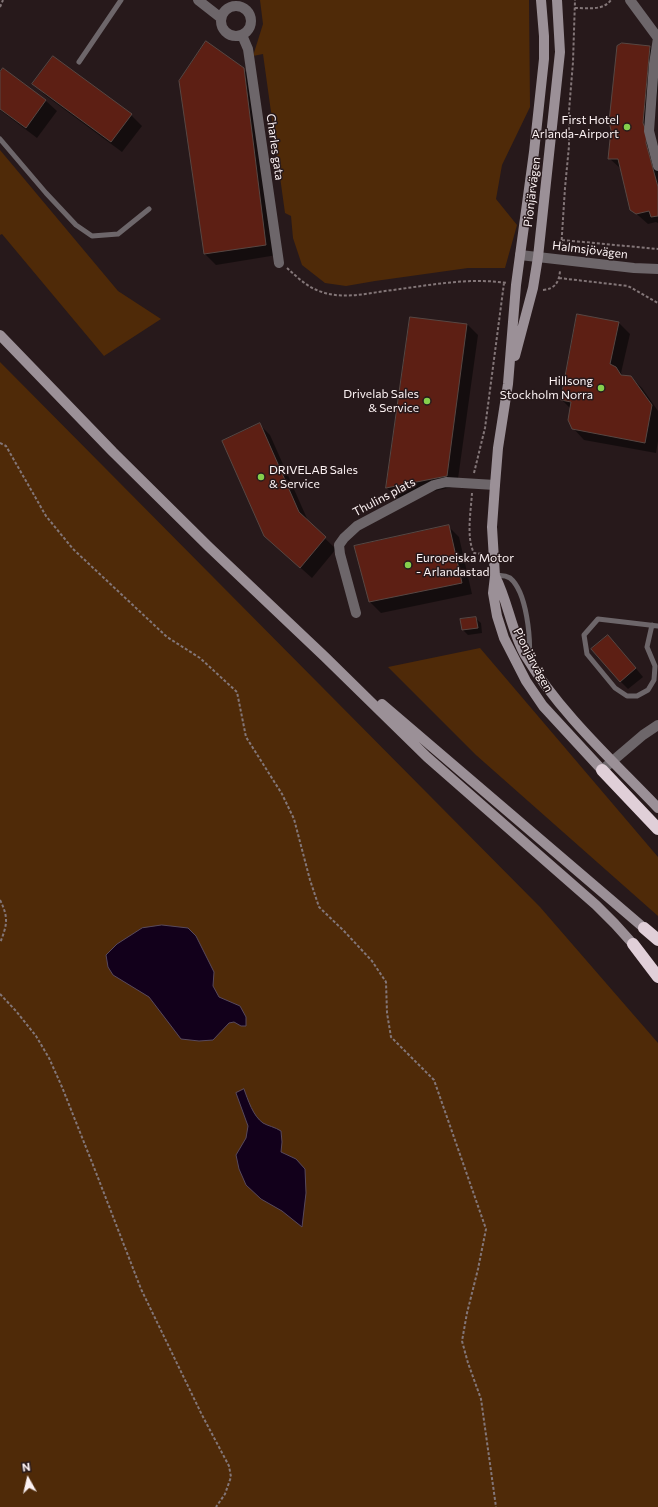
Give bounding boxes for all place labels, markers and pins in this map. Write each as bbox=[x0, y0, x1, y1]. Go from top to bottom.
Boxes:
place label: First Hotel Arlanda-Airport bbox=[532, 113, 619, 141]
marker: First Hotel Arlanda-Airport bbox=[622, 122, 632, 132]
place label: Hillsong Stockholm Norra bbox=[500, 374, 593, 402]
marker: Hillsong Stockholm Norra bbox=[596, 383, 606, 393]
place label: Drivelab Sales & Service bbox=[343, 387, 419, 415]
marker: Drivelab Sales & Service bbox=[422, 396, 432, 406]
place label: DRIVELAB Sales & Service bbox=[269, 463, 358, 491]
marker: DRIVELAB Sales & Service bbox=[256, 472, 266, 482]
place label: Europeiska Motor - Arlandastad bbox=[416, 551, 514, 579]
marker: Europeiska Motor - Arlandastad bbox=[403, 560, 413, 570]

